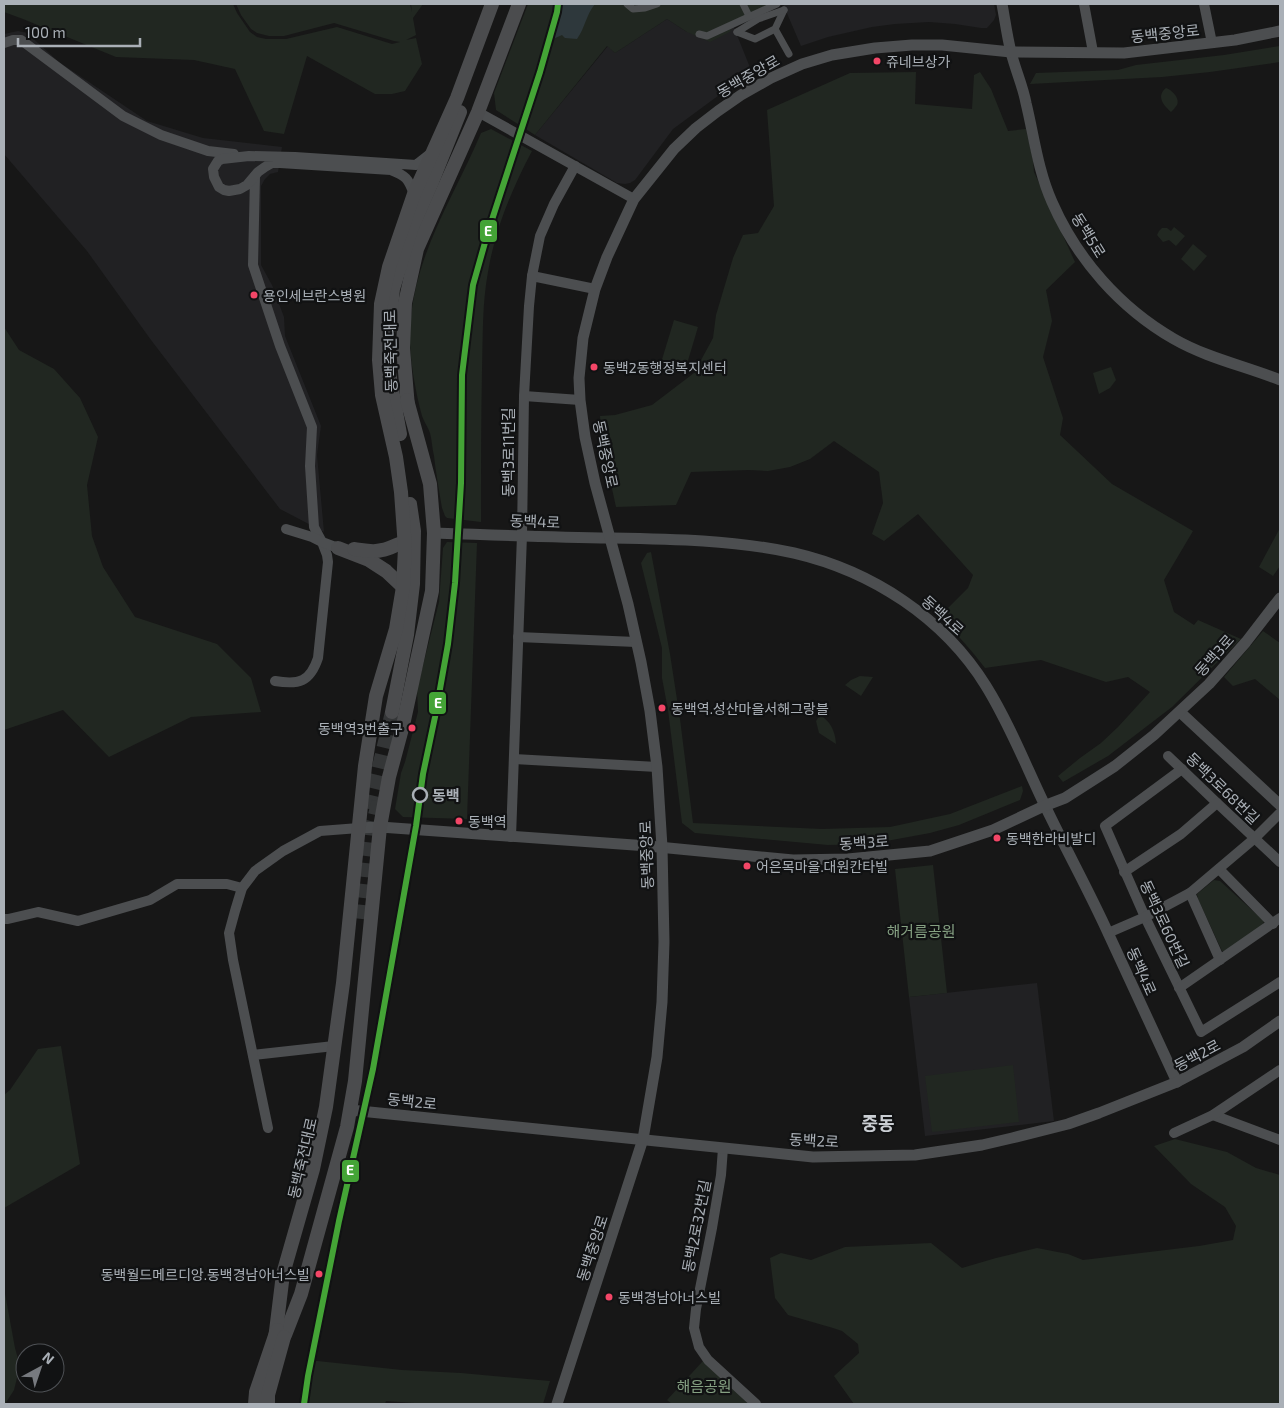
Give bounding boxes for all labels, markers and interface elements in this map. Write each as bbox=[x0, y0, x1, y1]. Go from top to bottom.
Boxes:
scale bar bbox=[18, 15, 140, 47]
street label: 동백중앙로 bbox=[1130, 20, 1200, 46]
text: 100 m bbox=[25, 23, 66, 41]
street label: 동백중앙로 bbox=[714, 51, 782, 101]
place label: 쥬네브상가 bbox=[886, 53, 951, 70]
marker: 쥬네브상가 bbox=[872, 56, 882, 66]
street label: 동백5로 bbox=[1068, 209, 1110, 261]
line badge: E bbox=[479, 219, 498, 243]
text: E bbox=[484, 222, 492, 239]
place label: 용인세브란스병원 bbox=[263, 287, 366, 304]
marker: 용인세브란스병원 bbox=[249, 290, 259, 300]
street label: 동백죽전대로 bbox=[380, 309, 400, 393]
place label: 동백2동행정복지센터 bbox=[603, 359, 727, 376]
marker: 동백2동행정복지센터 bbox=[589, 362, 599, 372]
street label: 동백3로11번길 bbox=[499, 407, 517, 497]
street label: 동백중앙로 bbox=[590, 418, 622, 490]
street label: 동백4로 bbox=[509, 511, 561, 531]
street label: 동백4로 bbox=[918, 591, 968, 639]
street label: 동백3로 bbox=[1191, 630, 1237, 680]
line badge: E bbox=[428, 691, 447, 715]
text: E bbox=[434, 694, 442, 711]
place label: 동백역.성산마을서해그랑블 bbox=[671, 700, 829, 717]
marker: 동백역.성산마을서해그랑블 bbox=[657, 703, 667, 713]
place label: 동백역3번출구 bbox=[318, 720, 403, 737]
marker: 동백역3번출구 bbox=[407, 723, 417, 733]
street label: 동백3로68번길 bbox=[1183, 749, 1263, 827]
place label: 동백 bbox=[432, 786, 460, 804]
marker: 동백 bbox=[412, 787, 428, 803]
place label: 동백역 bbox=[468, 813, 507, 830]
marker: 동백역 bbox=[454, 816, 464, 826]
street label: 동백중앙로 bbox=[636, 820, 656, 890]
place label: 동백한라비발디 bbox=[1006, 830, 1096, 847]
street label: 동백3로 bbox=[839, 831, 889, 853]
marker: 동백한라비발디 bbox=[992, 833, 1002, 843]
place label: 어은목마을.대원칸타빌 bbox=[756, 858, 888, 875]
marker: 어은목마을.대원칸타빌 bbox=[742, 861, 752, 871]
street label: 동백3로60번길 bbox=[1137, 877, 1193, 971]
park label: 해거름공원 bbox=[886, 922, 956, 940]
street label: 동백4로 bbox=[1123, 944, 1161, 998]
street label: 동백2로 bbox=[1171, 1035, 1223, 1075]
street label: 동백2로 bbox=[386, 1089, 438, 1113]
district label: 중동 bbox=[861, 1112, 895, 1134]
street label: 동백죽전대로 bbox=[284, 1116, 320, 1200]
street label: 동백2로 bbox=[789, 1130, 839, 1150]
line badge: E bbox=[341, 1159, 360, 1183]
text: E bbox=[346, 1161, 354, 1178]
street label: 동백2로32번길 bbox=[678, 1178, 714, 1274]
street label: 동백중앙로 bbox=[573, 1212, 611, 1284]
place label: 동백월드메르디앙.동백경남아너스빌 bbox=[101, 1266, 310, 1283]
marker: 동백월드메르디앙.동백경남아너스빌 bbox=[314, 1269, 324, 1279]
place label: 동백경남아너스빌 bbox=[618, 1289, 721, 1306]
marker: 동백경남아너스빌 bbox=[604, 1292, 614, 1302]
north arrow bbox=[15, 1343, 65, 1393]
text: N bbox=[39, 1348, 58, 1367]
park label: 해음공원 bbox=[676, 1377, 732, 1395]

